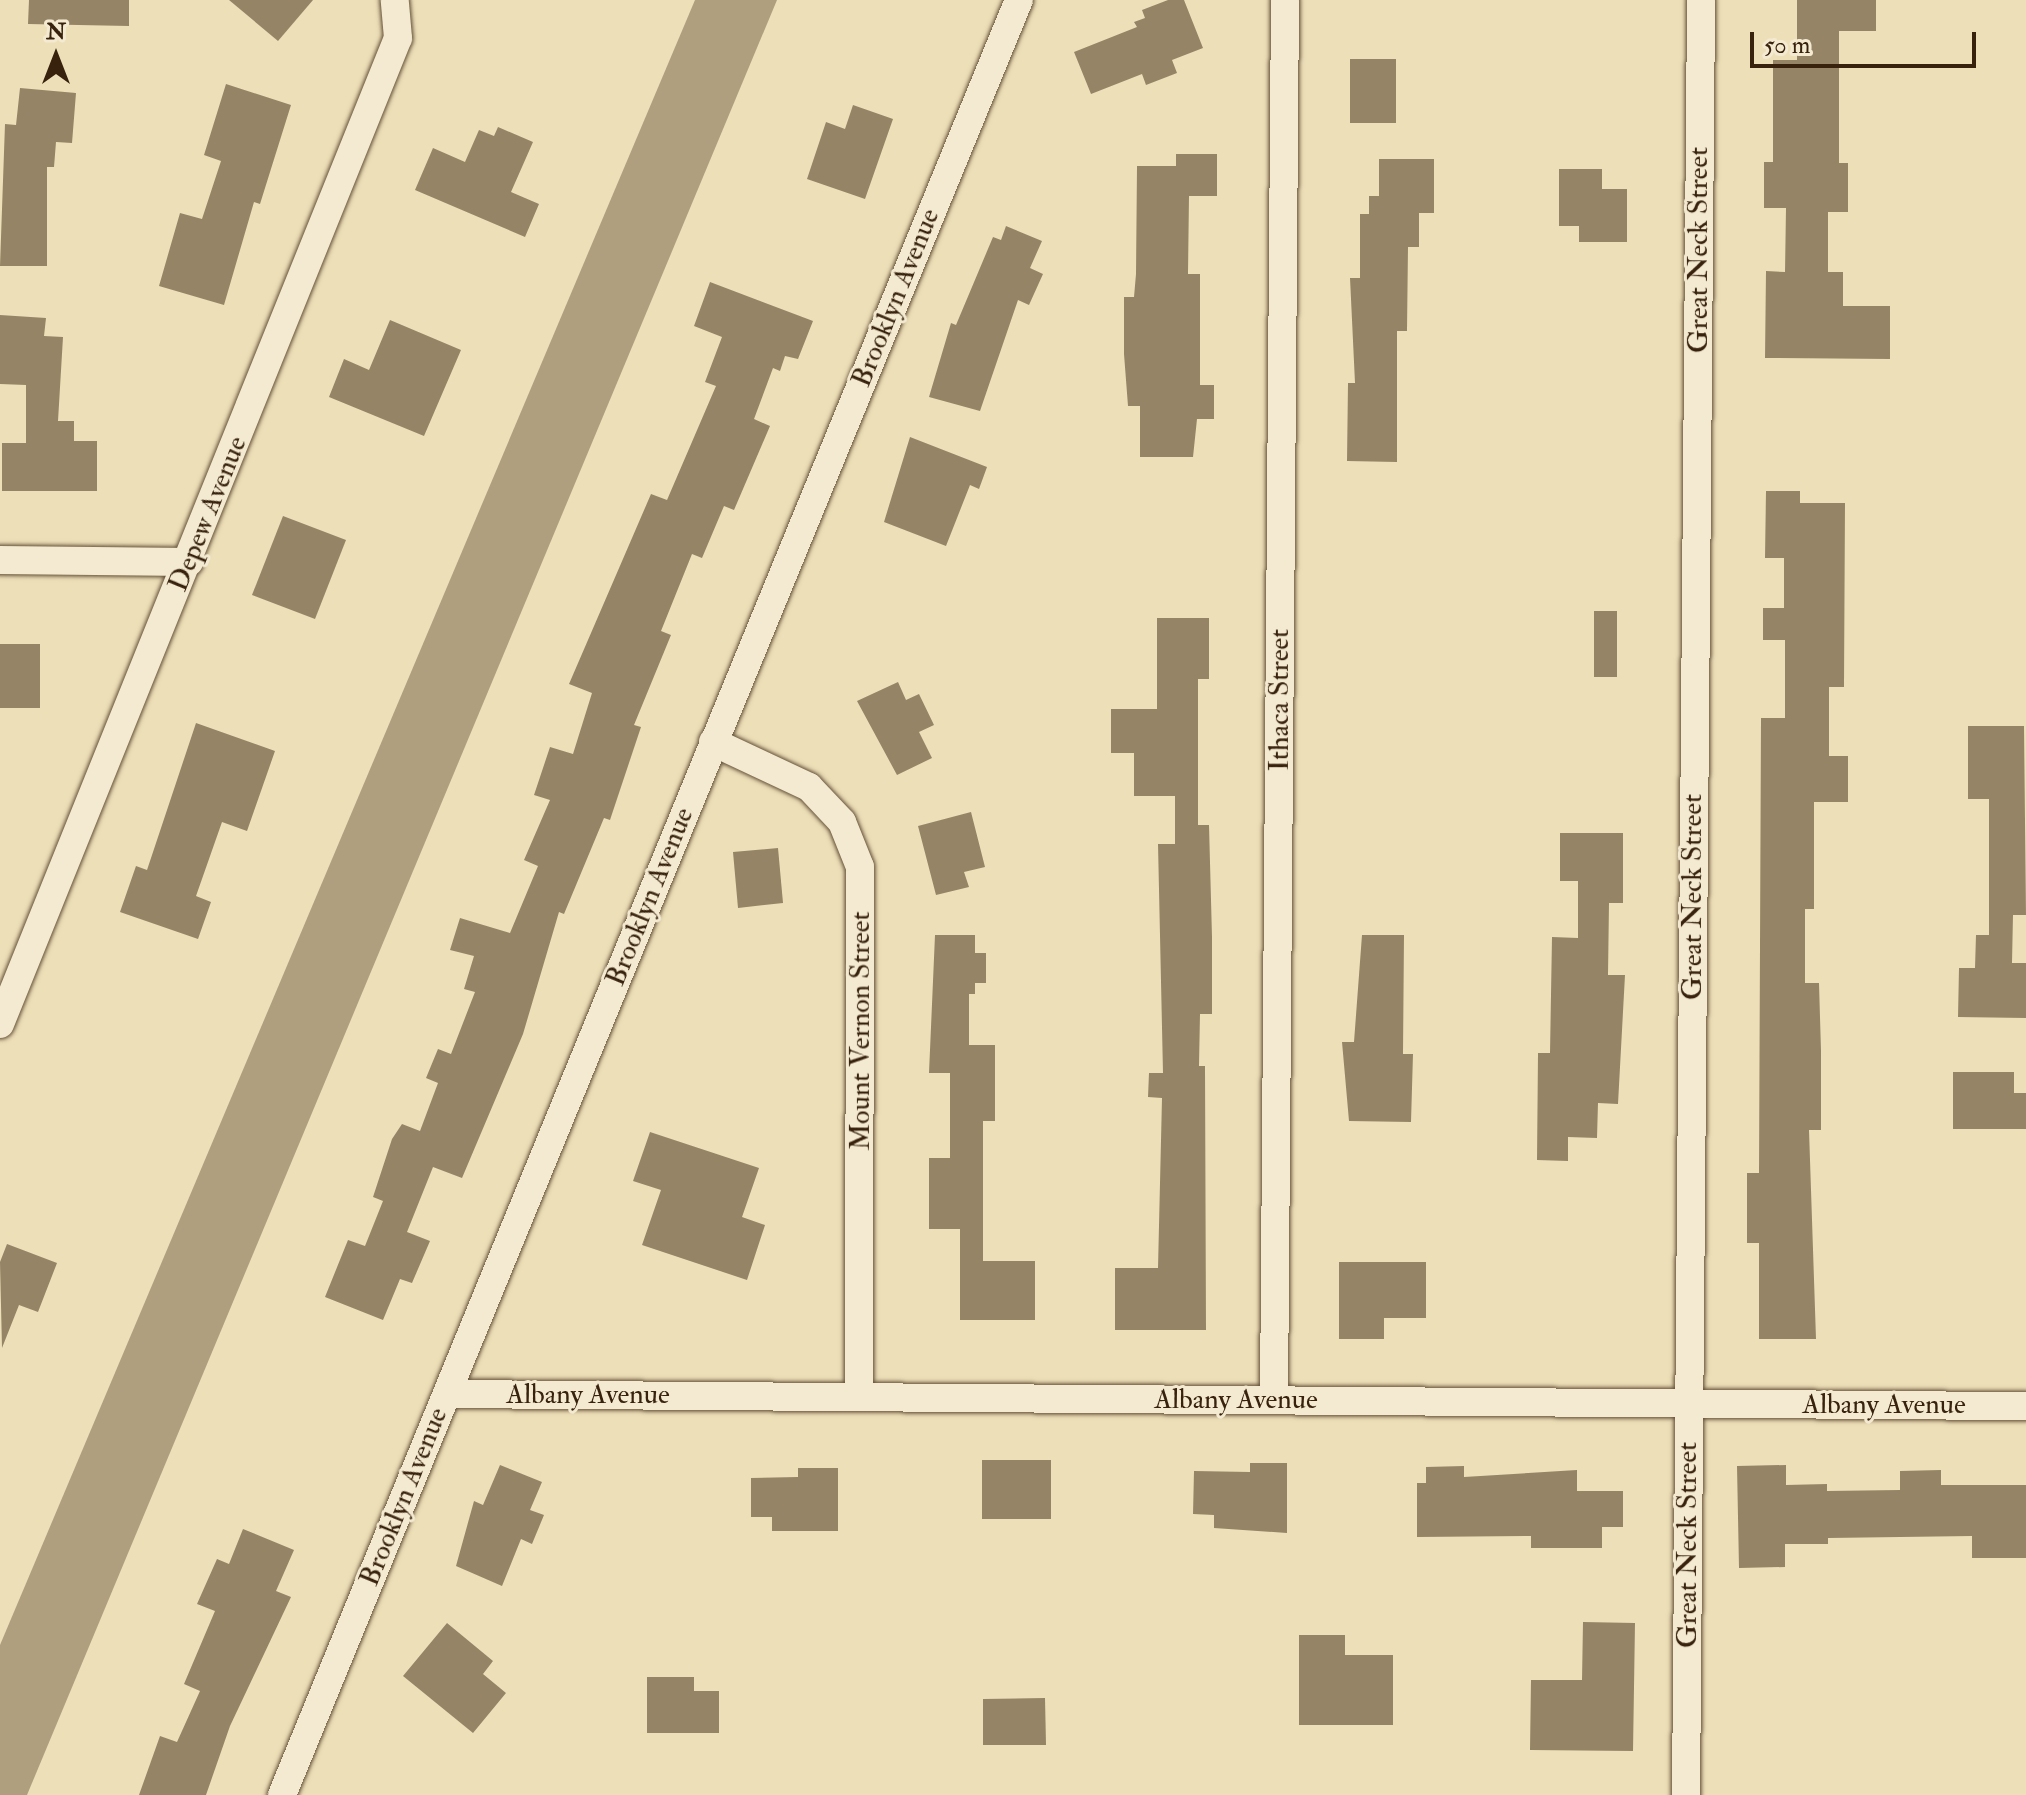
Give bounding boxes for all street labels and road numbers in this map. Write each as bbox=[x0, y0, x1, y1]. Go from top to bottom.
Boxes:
street label: Great Neck Street bbox=[1682, 147, 1716, 353]
street label: Brooklyn Avenue bbox=[845, 204, 947, 392]
street label: Depew Avenue bbox=[162, 431, 254, 597]
street label: Ithaca Street bbox=[1263, 629, 1297, 771]
street label: Great Neck Street bbox=[1676, 794, 1710, 1000]
street label: Brooklyn Avenue bbox=[599, 803, 701, 991]
street label: Mount Vernon Street bbox=[844, 911, 878, 1151]
street label: Albany Avenue bbox=[506, 1378, 670, 1412]
street label: Albany Avenue bbox=[1154, 1383, 1318, 1417]
street label: Albany Avenue bbox=[1802, 1388, 1966, 1422]
street label: Brooklyn Avenue bbox=[353, 1403, 455, 1591]
street label: Great Neck Street bbox=[1671, 1442, 1705, 1648]

